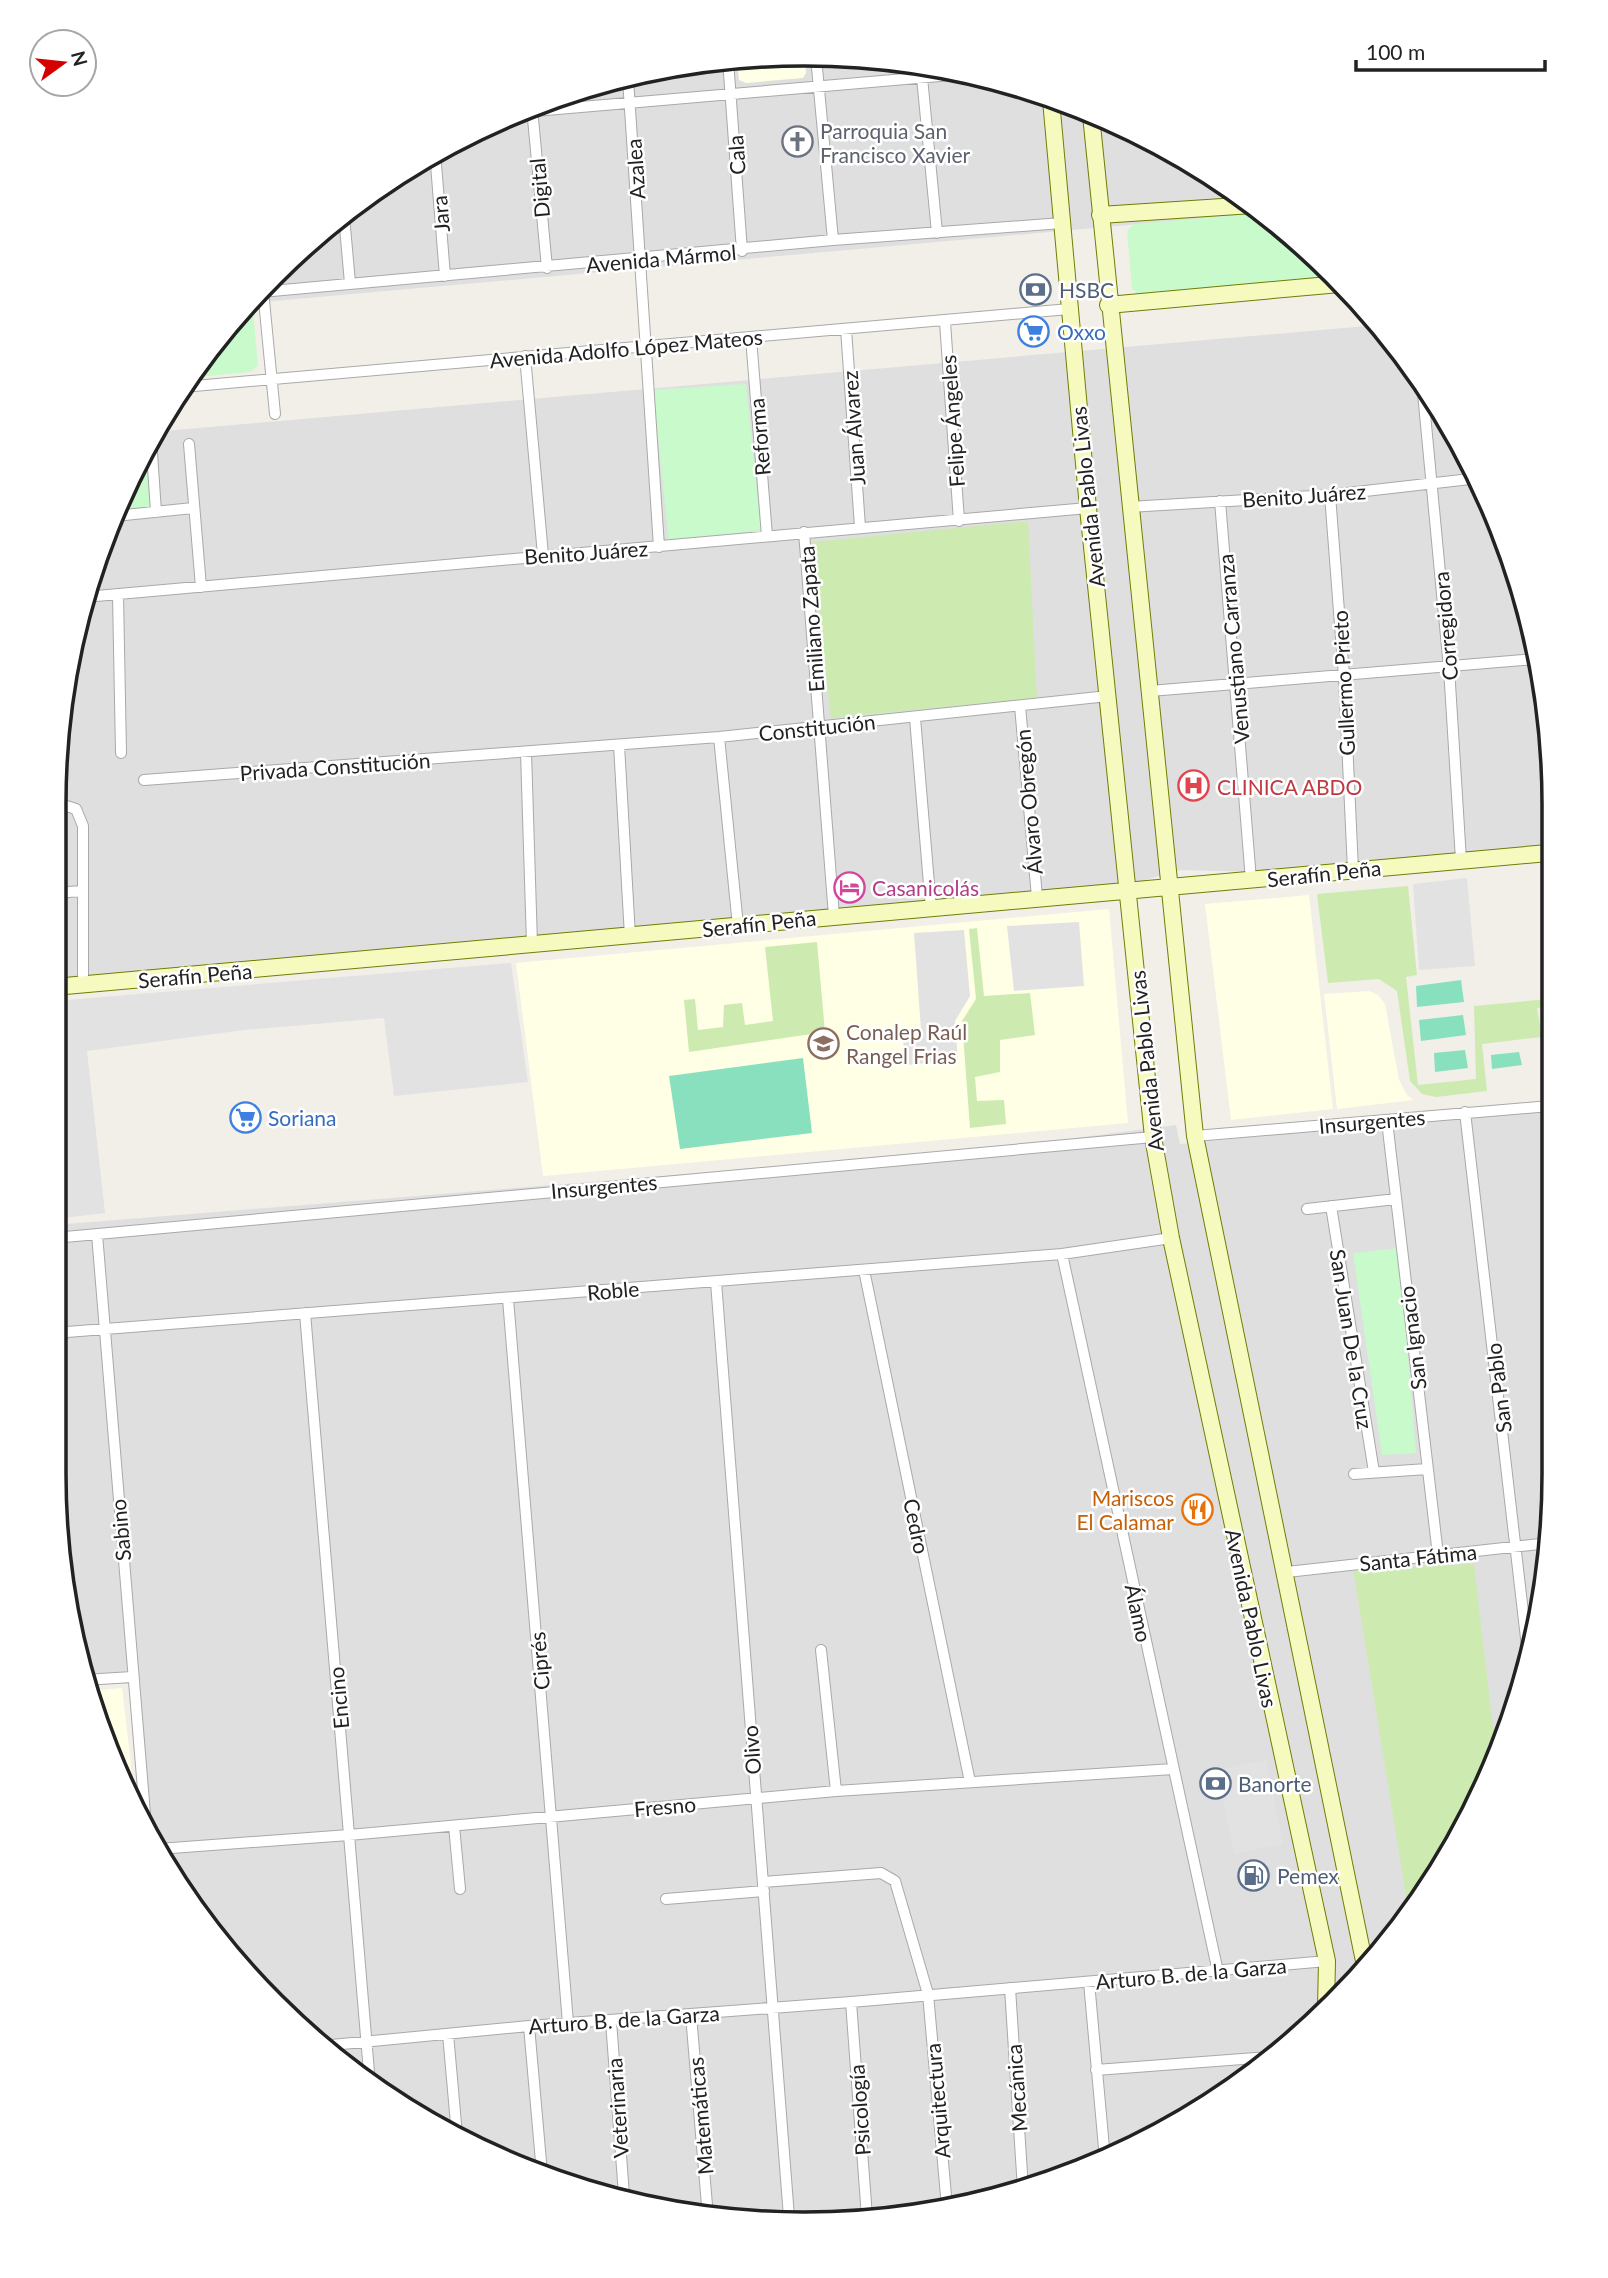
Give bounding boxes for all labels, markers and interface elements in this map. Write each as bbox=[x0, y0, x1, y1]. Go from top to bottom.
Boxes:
north arrow bbox=[28, 28, 98, 98]
scale bar bbox=[1356, 28, 1545, 72]
text: 100 m bbox=[1366, 39, 1425, 64]
text: N bbox=[67, 48, 93, 69]
place label: Parroquia San Francisco Xavier bbox=[820, 118, 971, 167]
church icon: Parroquia San Francisco Xavier bbox=[780, 125, 814, 159]
street label: Cala bbox=[722, 134, 750, 176]
street label: Azalea bbox=[620, 138, 650, 200]
street label: Digital bbox=[524, 157, 554, 219]
street label: Jara bbox=[426, 195, 454, 233]
street label: Avenida Mármol bbox=[585, 239, 737, 277]
bank icon: HSBC bbox=[1019, 272, 1053, 306]
place label: HSBC bbox=[1059, 277, 1114, 302]
supermarket icon: Oxxo bbox=[1017, 314, 1051, 348]
place label: Oxxo bbox=[1057, 319, 1106, 344]
street label: Avenida Adolfo López Mateos bbox=[488, 324, 764, 372]
street label: Felipe Ángeles bbox=[935, 354, 969, 488]
street label: Juan Álvarez bbox=[837, 370, 869, 486]
street label: Reforma bbox=[743, 397, 775, 477]
street label: Avenida Pablo Livas bbox=[1065, 405, 1109, 589]
street label: Benito Juárez bbox=[1241, 478, 1367, 512]
street label: Benito Juárez bbox=[523, 535, 649, 569]
street label: Emiliano Zapata bbox=[793, 545, 829, 693]
street label: Venustiano Carranza bbox=[1212, 553, 1254, 745]
street label: Corregidora bbox=[1428, 571, 1462, 681]
street label: Gullermo Prieto bbox=[1327, 610, 1359, 756]
street label: Constitución bbox=[757, 708, 877, 746]
street label: Álvaro Obregón bbox=[1009, 728, 1047, 876]
street label: Privada Constitución bbox=[239, 747, 431, 785]
hospital icon: CLINICA ABDO bbox=[1177, 769, 1211, 803]
place label: CLINICA ABDO bbox=[1217, 774, 1362, 799]
street label: Serafín Peña bbox=[1266, 855, 1382, 891]
hotel icon: Casanicolás bbox=[832, 870, 866, 904]
place label: Casanicolás bbox=[872, 875, 979, 900]
street label: Serafín Peña bbox=[701, 905, 817, 941]
street label: Serafín Peña bbox=[137, 958, 253, 992]
street label: Avenida Pablo Livas bbox=[1124, 969, 1168, 1153]
place label: Conalep Raúl Rangel Frias bbox=[846, 1019, 967, 1068]
school or university icon: Conalep Raúl Rangel Frias bbox=[806, 1026, 840, 1060]
supermarket icon: Soriana bbox=[228, 1100, 262, 1134]
street label: Insurgentes bbox=[1318, 1104, 1426, 1138]
place label: Soriana bbox=[268, 1105, 337, 1130]
street label: Insurgentes bbox=[550, 1169, 658, 1203]
street label: San Juan De la Cruz bbox=[1325, 1247, 1379, 1431]
street label: Roble bbox=[586, 1275, 640, 1305]
street label: San Ignacio bbox=[1393, 1285, 1431, 1391]
street label: San Pablo bbox=[1480, 1342, 1516, 1434]
place label: Mariscos El Calamar bbox=[1076, 1485, 1174, 1534]
restaurant icon: Mariscos El Calamar bbox=[1180, 1492, 1214, 1526]
street label: Cedro bbox=[899, 1496, 935, 1556]
street label: Sabino bbox=[105, 1498, 135, 1562]
street label: Avenida Pablo Livas bbox=[1221, 1526, 1283, 1710]
street label: Santa Fátima bbox=[1358, 1538, 1478, 1576]
street label: Álamo bbox=[1121, 1582, 1157, 1644]
street label: Ciprés bbox=[524, 1631, 554, 1691]
street label: Encino bbox=[323, 1666, 353, 1730]
street label: Olivo bbox=[737, 1725, 765, 1775]
bank icon: Banorte bbox=[1198, 1766, 1232, 1800]
place label: Banorte bbox=[1238, 1771, 1312, 1796]
street label: Fresno bbox=[633, 1791, 697, 1821]
fuel station icon: Pemex bbox=[1237, 1858, 1271, 1892]
place label: Pemex bbox=[1277, 1863, 1339, 1888]
street label: Arturo B. de la Garza bbox=[1094, 1952, 1288, 1994]
street label: Arturo B. de la Garza bbox=[527, 2000, 721, 2038]
street label: Arquitectura bbox=[920, 2042, 954, 2160]
street label: Mecánica bbox=[1000, 2043, 1032, 2133]
street label: Matemáticas bbox=[682, 2056, 718, 2176]
street label: Veterinaria bbox=[601, 2057, 633, 2159]
street label: Psicología bbox=[843, 2064, 875, 2156]

